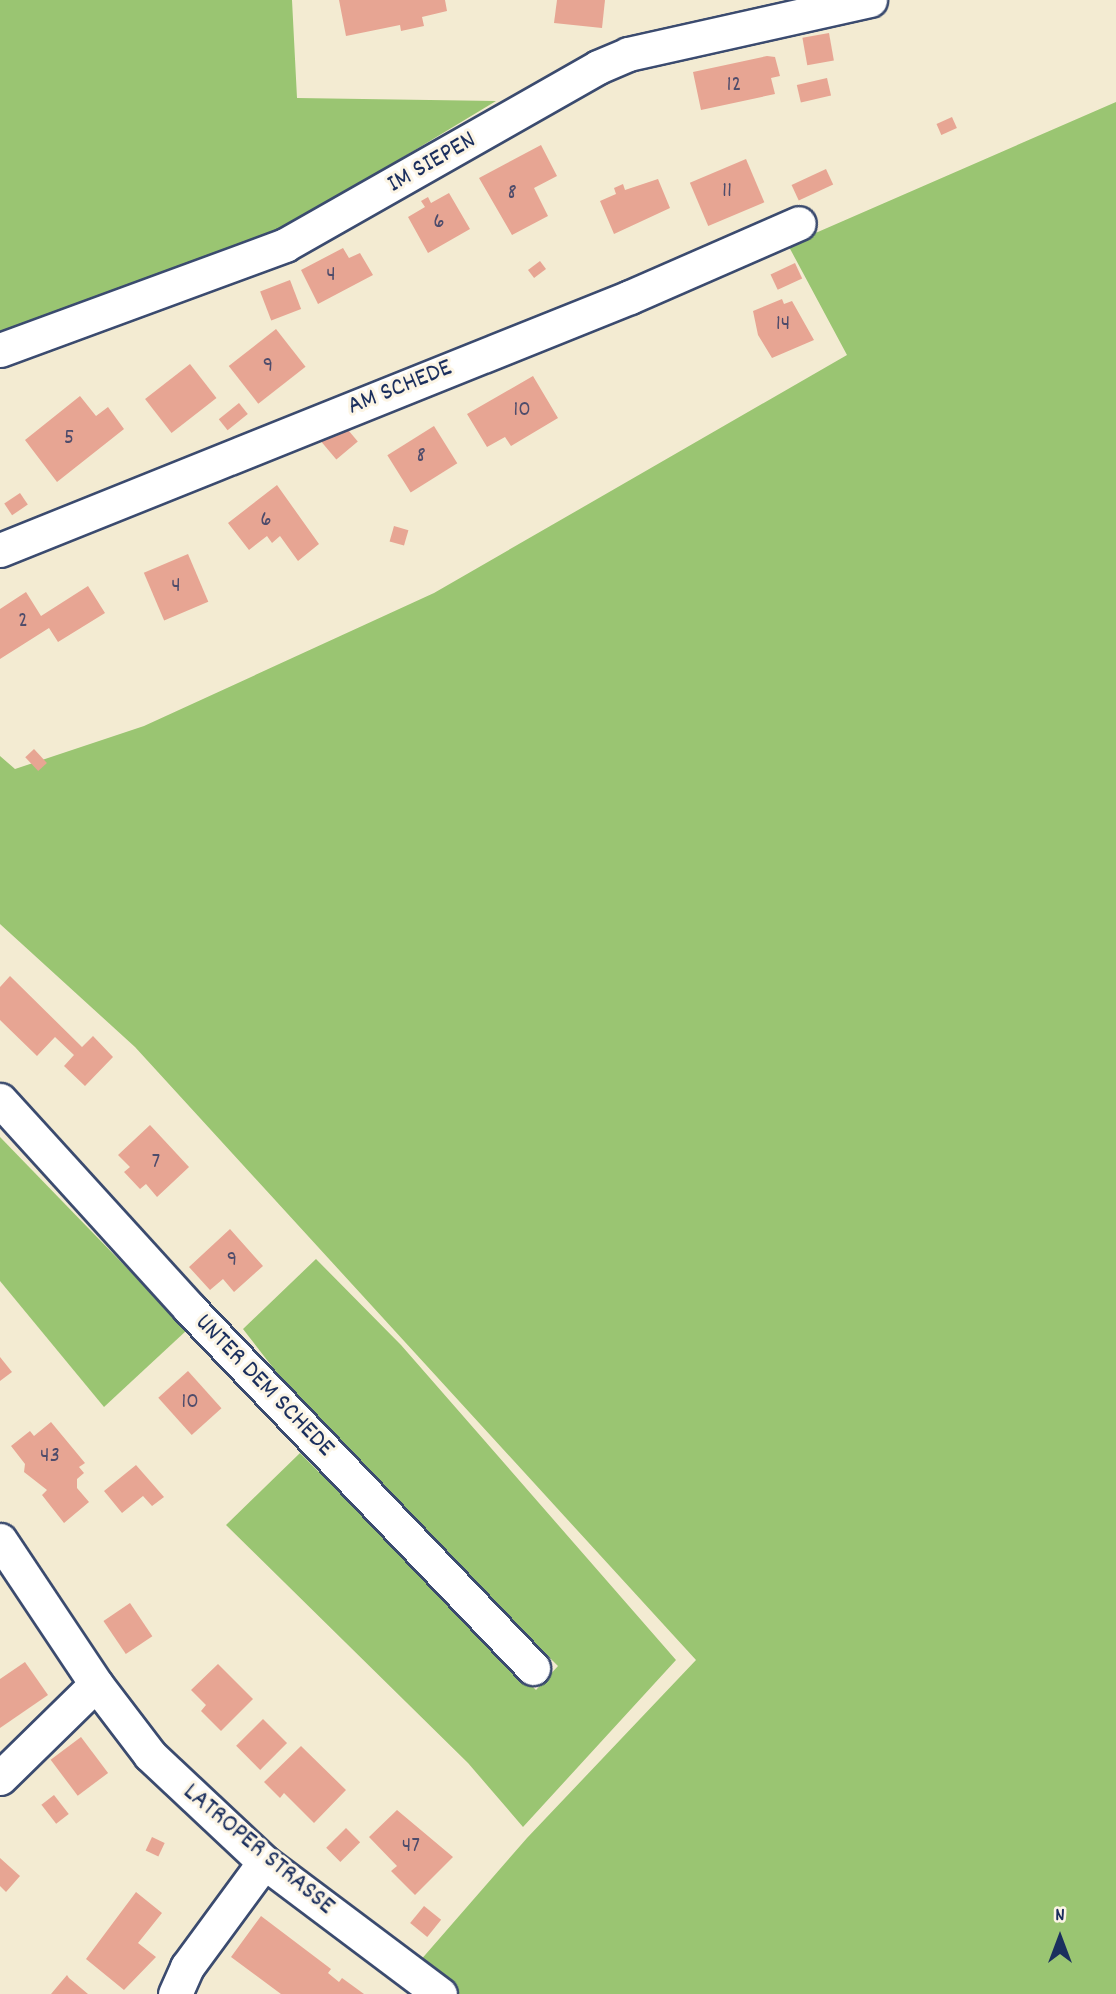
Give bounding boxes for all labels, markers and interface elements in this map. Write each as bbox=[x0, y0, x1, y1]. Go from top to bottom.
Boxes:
house number: 12 bbox=[726, 72, 742, 100]
street label: IM SIEPEN bbox=[382, 125, 482, 201]
house number: 11 bbox=[722, 178, 732, 206]
house number: 8 bbox=[507, 180, 517, 208]
house number: 6 bbox=[433, 209, 445, 237]
house number: 4 bbox=[326, 262, 336, 290]
house number: 14 bbox=[776, 311, 790, 339]
house number: 9 bbox=[263, 353, 273, 381]
street label: AM SCHEDE bbox=[343, 353, 457, 423]
house number: 10 bbox=[513, 397, 531, 425]
house number: 5 bbox=[64, 425, 74, 453]
house number: 8 bbox=[416, 443, 426, 471]
house number: 6 bbox=[260, 507, 272, 535]
house number: 4 bbox=[171, 573, 181, 601]
house number: 2 bbox=[18, 608, 28, 636]
house number: 7 bbox=[152, 1149, 160, 1177]
house number: 9 bbox=[227, 1247, 237, 1275]
street label: UNTER DEM SCHEDE bbox=[188, 1308, 340, 1464]
house number: 10 bbox=[181, 1389, 199, 1417]
house number: 43 bbox=[40, 1443, 60, 1471]
street label: LATROPER STRASSE bbox=[176, 1777, 340, 1923]
house number: 47 bbox=[402, 1833, 420, 1861]
north arrow bbox=[1025, 1903, 1095, 1973]
text: N bbox=[1055, 1903, 1065, 1930]

